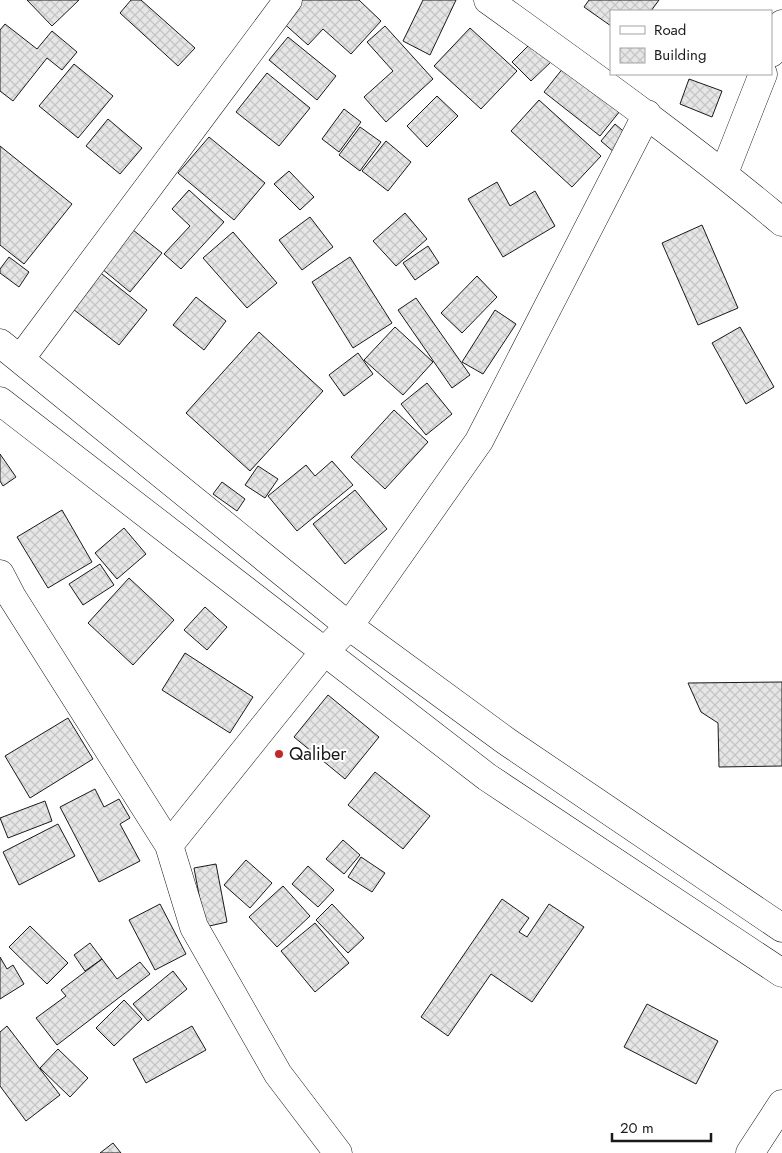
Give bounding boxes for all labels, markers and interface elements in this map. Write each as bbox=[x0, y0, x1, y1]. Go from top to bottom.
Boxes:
legend bbox=[610, 10, 772, 75]
text: Road bbox=[654, 19, 686, 41]
text: Building bbox=[654, 44, 706, 66]
place label: Qaliber bbox=[289, 741, 347, 767]
marker: Qaliber bbox=[273, 748, 285, 760]
scale bar bbox=[612, 1110, 711, 1142]
text: 20 m bbox=[620, 1117, 654, 1139]

